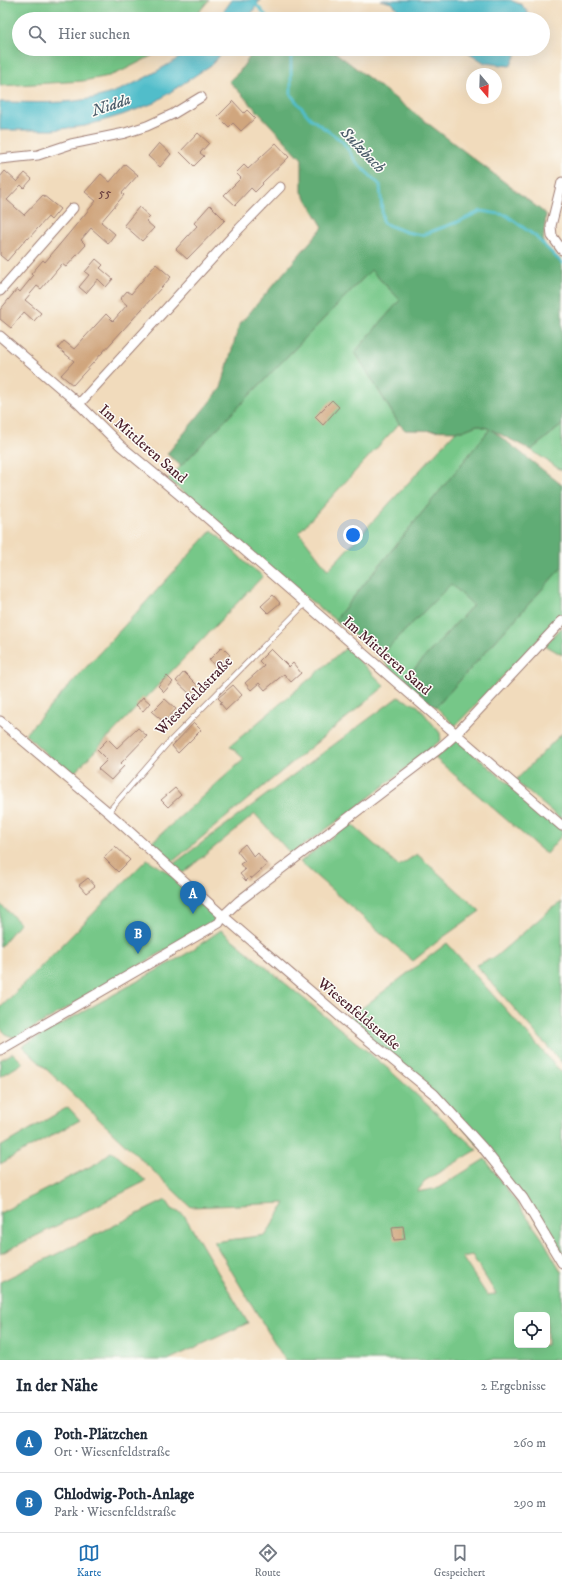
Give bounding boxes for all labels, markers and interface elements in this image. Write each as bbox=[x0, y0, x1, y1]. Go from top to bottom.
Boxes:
search box bbox=[12, 12, 550, 56]
icon: search bbox=[26, 23, 48, 45]
text: Hier suchen bbox=[58, 25, 130, 44]
north arrow bbox=[466, 68, 502, 104]
water label: Nidda bbox=[88, 89, 133, 121]
water label: Sulzbach bbox=[336, 122, 390, 177]
house number: 55 bbox=[99, 185, 112, 201]
street label: Im Mittleren Sand bbox=[95, 400, 191, 488]
your location bbox=[343, 525, 363, 545]
street label: Im Mittleren Sand bbox=[339, 612, 435, 700]
street label: Wiesenfeldstraße bbox=[151, 652, 237, 740]
pin: A bbox=[180, 881, 206, 914]
pin: B bbox=[125, 921, 151, 954]
street label: Wiesenfeldstraße bbox=[313, 973, 404, 1054]
map controls bbox=[514, 1312, 550, 1348]
button: locate bbox=[514, 1312, 550, 1348]
text: In der Nähe bbox=[16, 1375, 98, 1397]
text: 2 Ergebnisse bbox=[481, 1378, 546, 1394]
text: Poth-Plätzchen bbox=[54, 1425, 148, 1444]
text: A bbox=[25, 1435, 33, 1451]
text: 260 m bbox=[513, 1435, 546, 1451]
text: Ort · Wiesenfeldstraße bbox=[54, 1444, 170, 1460]
text: Chlodwig-Poth-Anlage bbox=[54, 1485, 194, 1504]
text: B bbox=[25, 1495, 33, 1511]
text: 290 m bbox=[514, 1495, 546, 1511]
text: Park · Wiesenfeldstraße bbox=[54, 1504, 176, 1520]
tab: Karte bbox=[77, 1542, 101, 1580]
tab: Route bbox=[255, 1542, 281, 1580]
tab: Gespeichert bbox=[434, 1542, 485, 1580]

